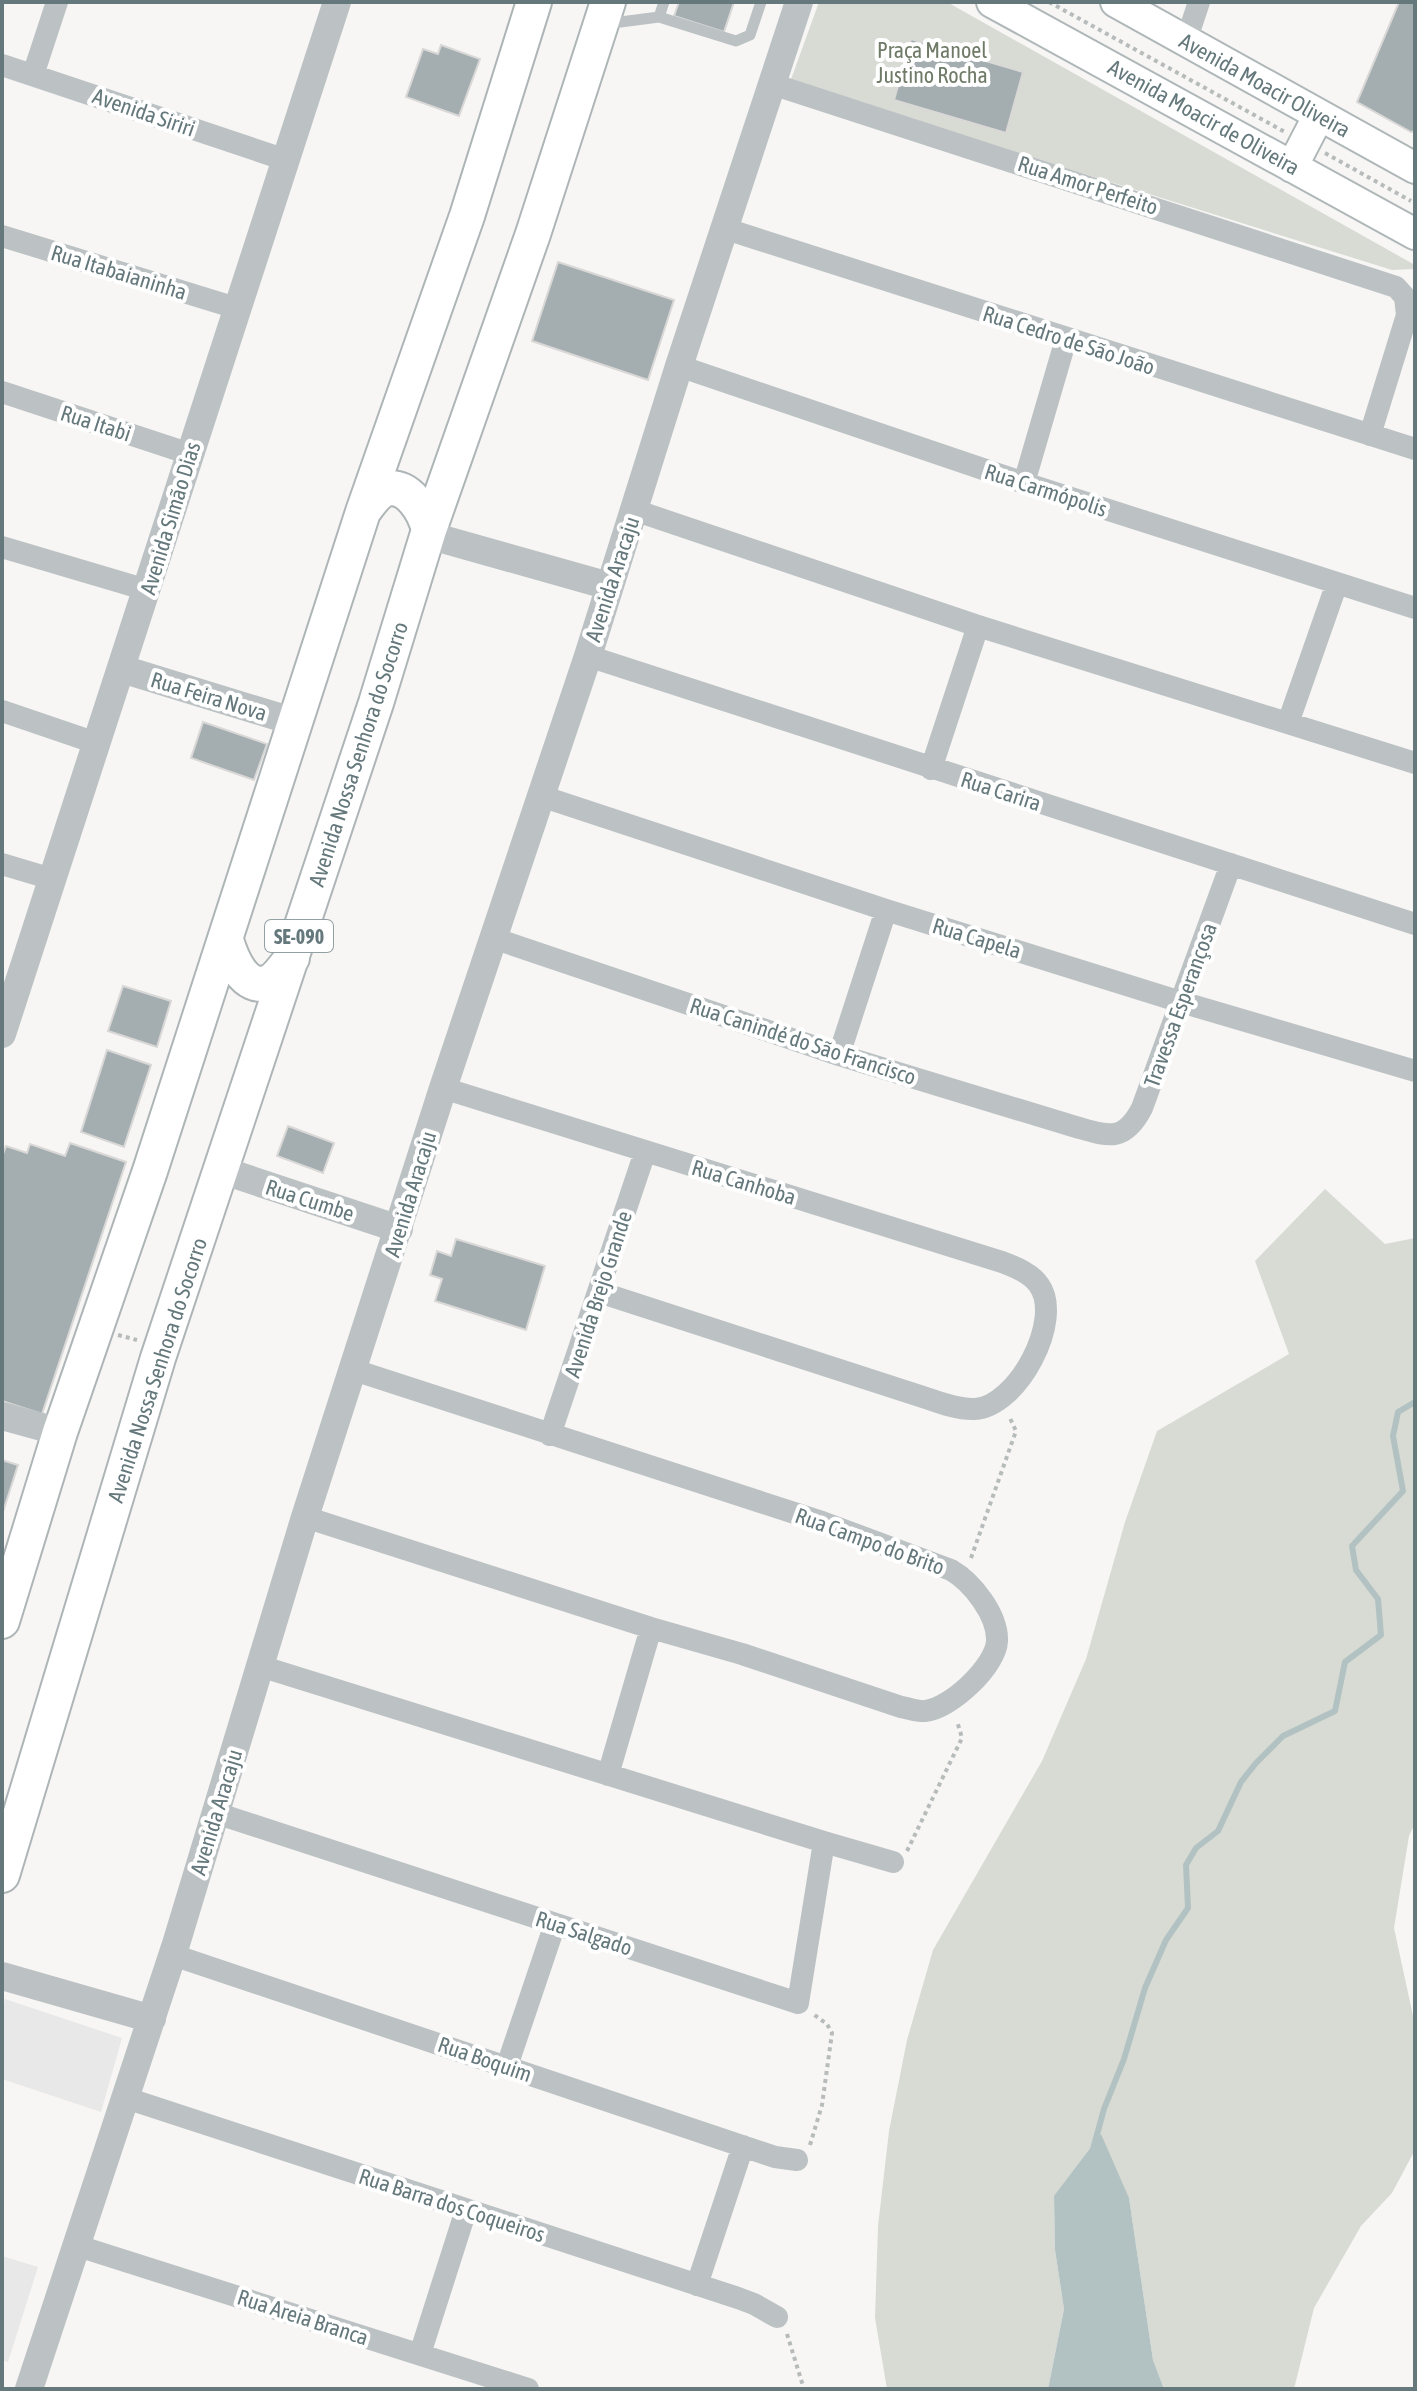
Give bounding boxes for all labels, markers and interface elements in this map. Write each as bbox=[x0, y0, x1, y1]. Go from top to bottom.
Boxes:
street label: Avenida Moacir Oliveira bbox=[1175, 27, 1355, 143]
park label: Praça Manoel Justino Rocha bbox=[876, 37, 988, 88]
street label: Avenida Moacir de Oliveira bbox=[1104, 54, 1304, 180]
street label: Avenida Siriri bbox=[89, 82, 199, 142]
street label: Rua Amor Perfeito bbox=[1015, 150, 1161, 220]
street label: Rua Itabaianinha bbox=[48, 239, 190, 305]
street label: Rua Cedro de São João bbox=[980, 300, 1158, 380]
street label: Rua Itabi bbox=[57, 399, 135, 447]
street label: Avenida Simão Dias bbox=[134, 438, 206, 597]
street label: Rua Carmópolis bbox=[982, 458, 1111, 522]
street label: Avenida Aracaju bbox=[580, 513, 644, 645]
street label: Avenida Nossa Senhora do Socorro bbox=[303, 619, 413, 889]
street label: Rua Feira Nova bbox=[148, 666, 270, 726]
street label: Rua Carira bbox=[958, 766, 1044, 816]
street label: Rua Capela bbox=[929, 912, 1025, 964]
street label: Travessa Esperançosa bbox=[1138, 919, 1222, 1091]
road number: SE-090 bbox=[265, 920, 333, 952]
street label: Rua Canindé do São Francisco bbox=[687, 992, 919, 1090]
street label: Avenida Aracaju bbox=[379, 1128, 441, 1260]
street label: Rua Canhoba bbox=[689, 1154, 799, 1210]
street label: Rua Cumbe bbox=[262, 1173, 358, 1227]
street label: Avenida Brejo Grande bbox=[559, 1208, 637, 1380]
street label: Avenida Nossa Senhora do Socorro bbox=[102, 1235, 212, 1505]
street label: Rua Campo do Brito bbox=[792, 1502, 948, 1580]
street label: Avenida Aracaju bbox=[185, 1746, 247, 1878]
street label: Rua Salgado bbox=[532, 1905, 636, 1961]
street label: Rua Boquim bbox=[435, 2031, 535, 2087]
street label: Rua Barra dos Coqueiros bbox=[356, 2163, 548, 2247]
street label: Rua Areia Branca bbox=[234, 2284, 372, 2350]

